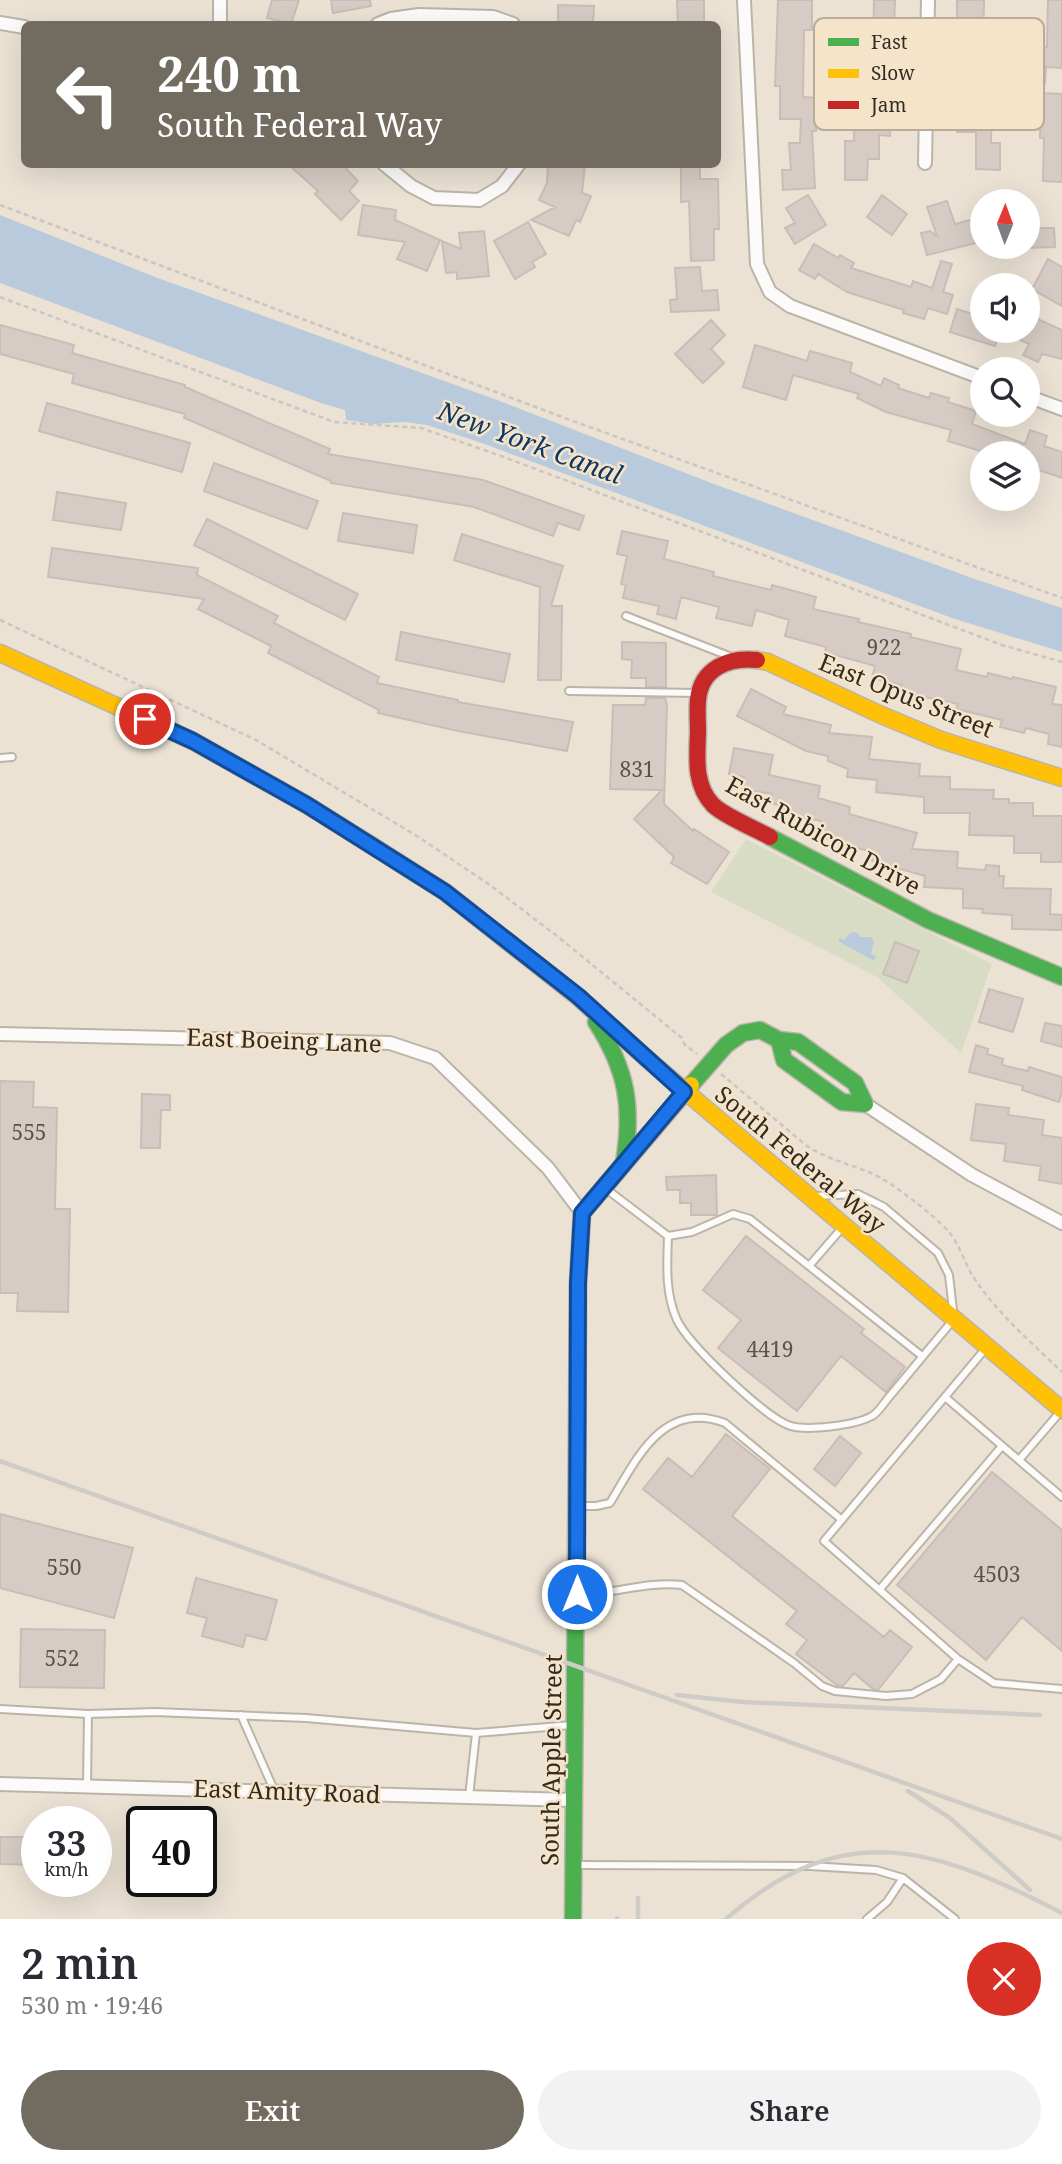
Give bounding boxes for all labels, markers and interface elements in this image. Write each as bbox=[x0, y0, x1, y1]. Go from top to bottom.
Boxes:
legend bbox=[814, 18, 1044, 130]
text: Fast bbox=[871, 29, 908, 55]
text: 240 m bbox=[157, 40, 301, 106]
icon: left bbox=[42, 49, 133, 140]
text: Slow bbox=[871, 60, 915, 86]
text: Jam bbox=[870, 92, 906, 118]
text: South Federal Way bbox=[157, 103, 442, 146]
north arrow bbox=[970, 189, 1040, 259]
map controls bbox=[970, 189, 1040, 511]
button: sound bbox=[970, 273, 1040, 343]
button: search bbox=[970, 357, 1040, 427]
water label: New York Canal bbox=[432, 392, 628, 492]
button: layers bbox=[970, 441, 1040, 511]
house number: 922 bbox=[866, 633, 902, 661]
street label: East Opus Street bbox=[814, 645, 999, 745]
pin bbox=[115, 689, 175, 749]
icon: arrive bbox=[126, 700, 164, 738]
house number: 831 bbox=[619, 755, 655, 783]
street label: East Rubicon Drive bbox=[720, 767, 927, 902]
street label: East Boeing Lane bbox=[186, 1020, 382, 1059]
street label: South Federal Way bbox=[708, 1078, 894, 1240]
house number: 555 bbox=[11, 1118, 47, 1146]
house number: 4419 bbox=[747, 1335, 793, 1363]
house number: 550 bbox=[46, 1553, 82, 1581]
position arrow bbox=[540, 1557, 614, 1631]
house number: 4503 bbox=[974, 1560, 1020, 1588]
house number: 552 bbox=[44, 1644, 80, 1672]
street label: South Apple Street bbox=[532, 1654, 569, 1866]
street label: East Amity Road bbox=[193, 1771, 382, 1810]
speed limit sign: 40 bbox=[126, 1806, 217, 1897]
text: 33 bbox=[47, 1819, 86, 1866]
text: km/h bbox=[44, 1857, 89, 1881]
text: 2 min bbox=[21, 1934, 138, 1991]
button: close bbox=[967, 1942, 1041, 2016]
text: 530 m · 19:46 bbox=[21, 1989, 163, 2021]
button: Exit bbox=[21, 2070, 524, 2150]
button: Share bbox=[538, 2070, 1041, 2150]

